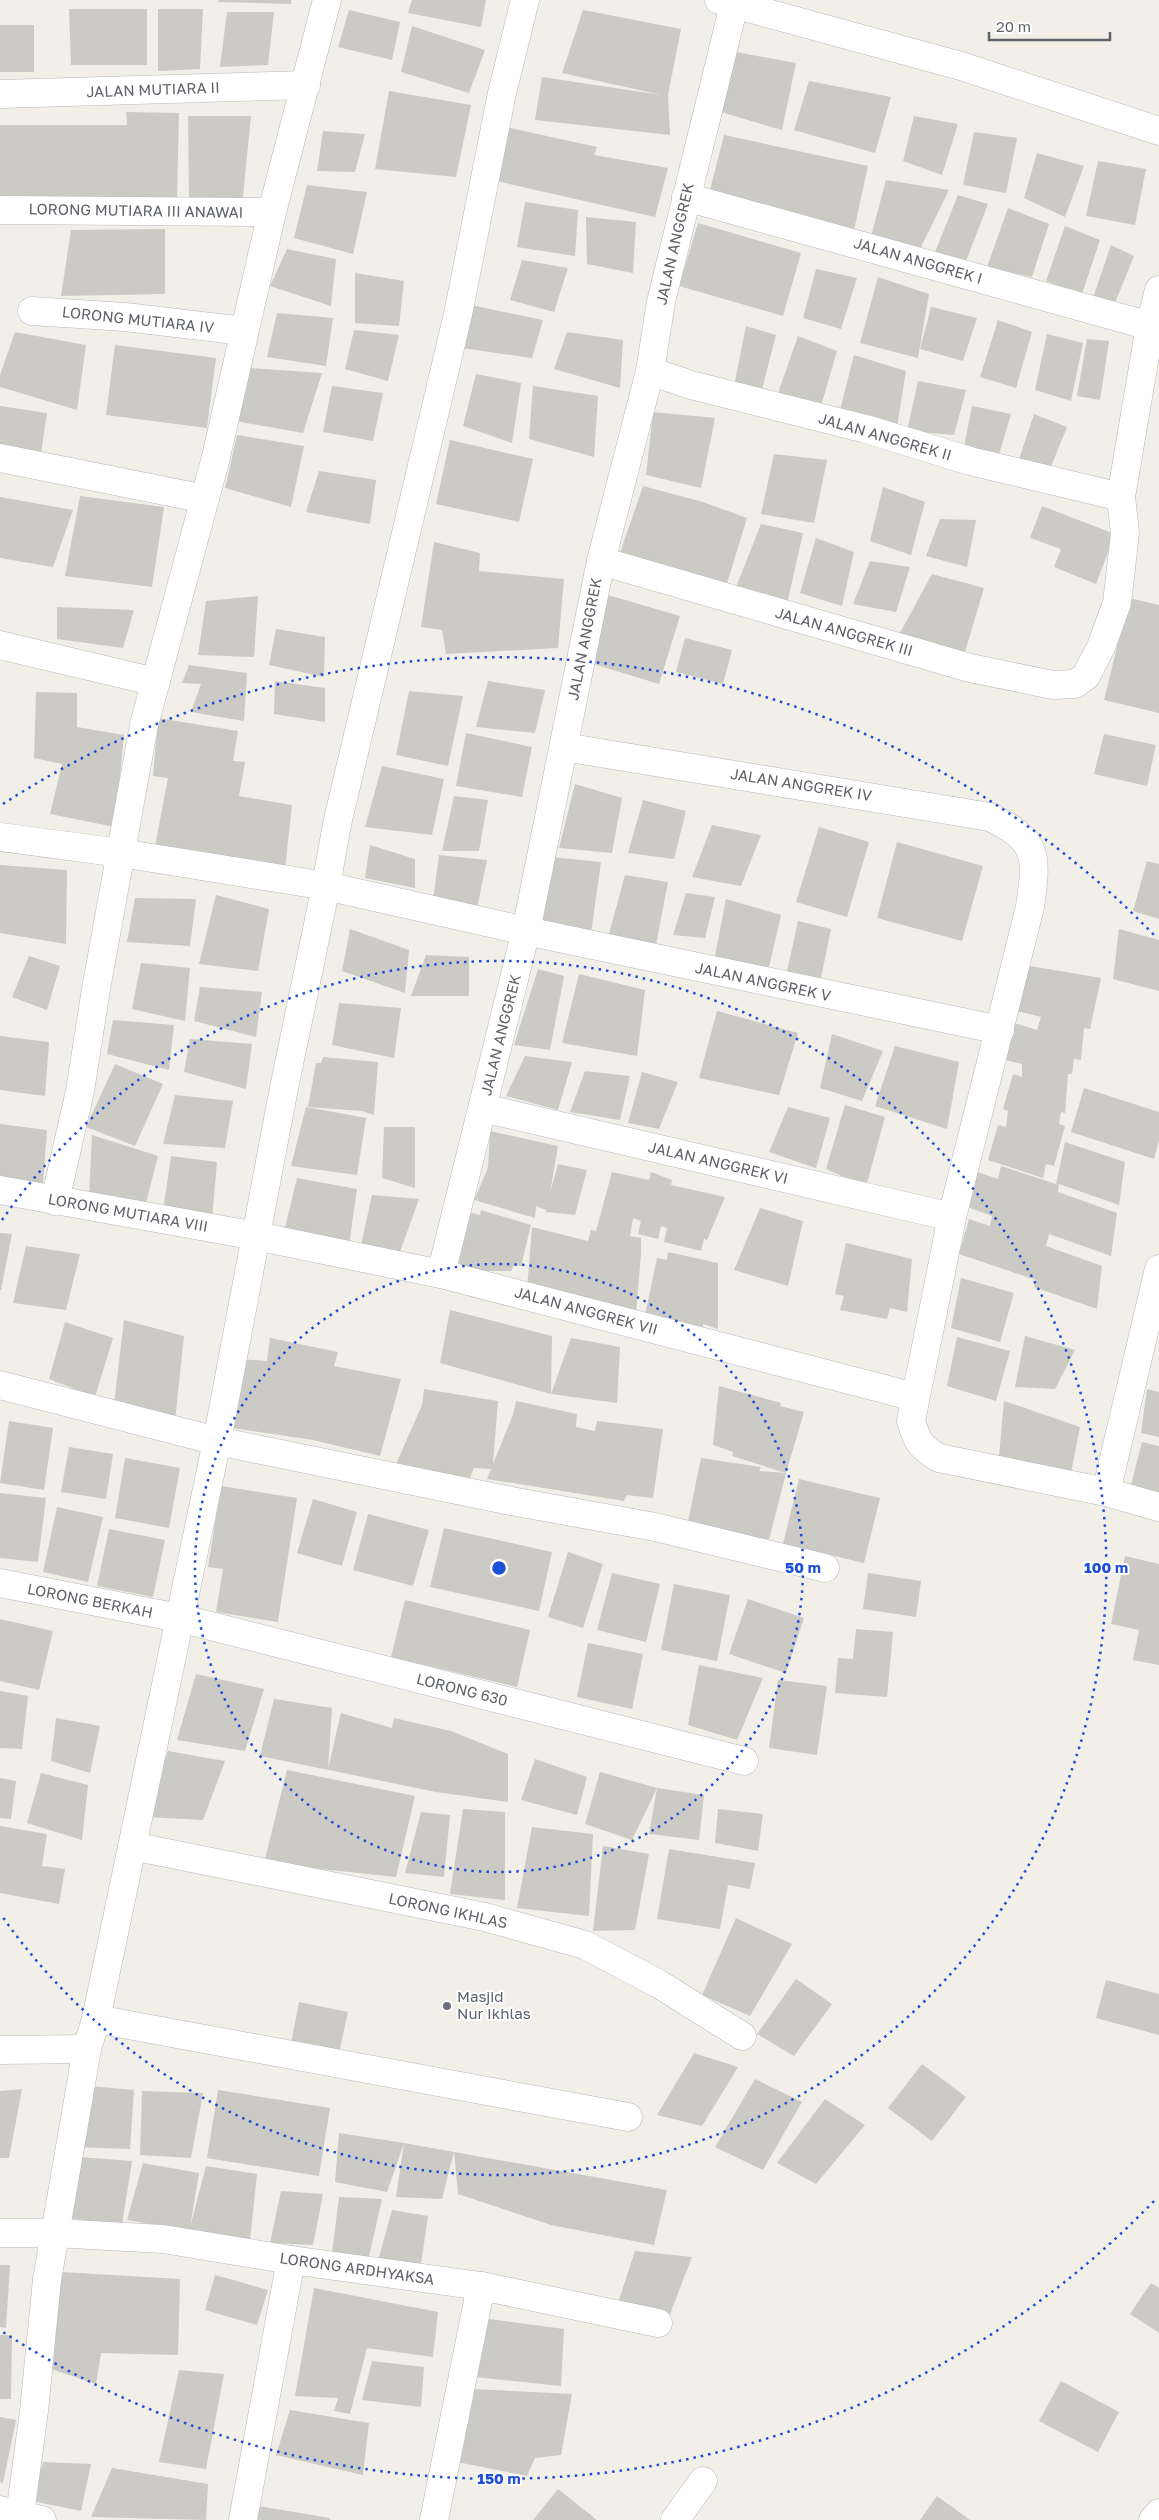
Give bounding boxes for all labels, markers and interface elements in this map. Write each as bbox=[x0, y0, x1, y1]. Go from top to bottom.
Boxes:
scale bar bbox=[989, 10, 1110, 42]
text: 20 m bbox=[996, 17, 1031, 35]
street label: JALAN MUTIARA II bbox=[86, 78, 220, 100]
street label: JALAN ANGGREK bbox=[651, 181, 697, 306]
street label: LORONG MUTIARA III ANAWAI bbox=[29, 199, 244, 221]
street label: JALAN ANGGREK I bbox=[852, 233, 985, 287]
street label: LORONG MUTIARA IV bbox=[61, 302, 215, 336]
street label: JALAN ANGGREK II bbox=[817, 408, 954, 464]
street label: JALAN ANGGREK bbox=[563, 576, 605, 702]
street label: JALAN ANGGREK III bbox=[773, 603, 915, 659]
street label: JALAN ANGGREK IV bbox=[729, 764, 873, 804]
street label: JALAN ANGGREK V bbox=[694, 958, 833, 1004]
street label: JALAN ANGGREK bbox=[476, 972, 524, 1097]
street label: JALAN ANGGREK VI bbox=[647, 1137, 790, 1187]
street label: LORONG MUTIARA VIII bbox=[47, 1189, 210, 1235]
street label: JALAN ANGGREK VII bbox=[513, 1282, 660, 1338]
text: 50 m bbox=[785, 1558, 821, 1576]
text: 100 m bbox=[1084, 1558, 1128, 1576]
centre of rings bbox=[490, 1559, 508, 1577]
street label: LORONG BERKAH bbox=[26, 1579, 155, 1621]
street label: LORONG 630 bbox=[415, 1669, 510, 1709]
street label: LORONG IKHLAS bbox=[387, 1889, 509, 1931]
place label: Masjid Nur Ikhlas bbox=[457, 1987, 531, 2022]
marker: Masjid Nur Ikhlas bbox=[441, 2000, 453, 2012]
street label: LORONG ARDHYAKSA bbox=[279, 2248, 436, 2288]
text: 150 m bbox=[477, 2469, 521, 2487]

